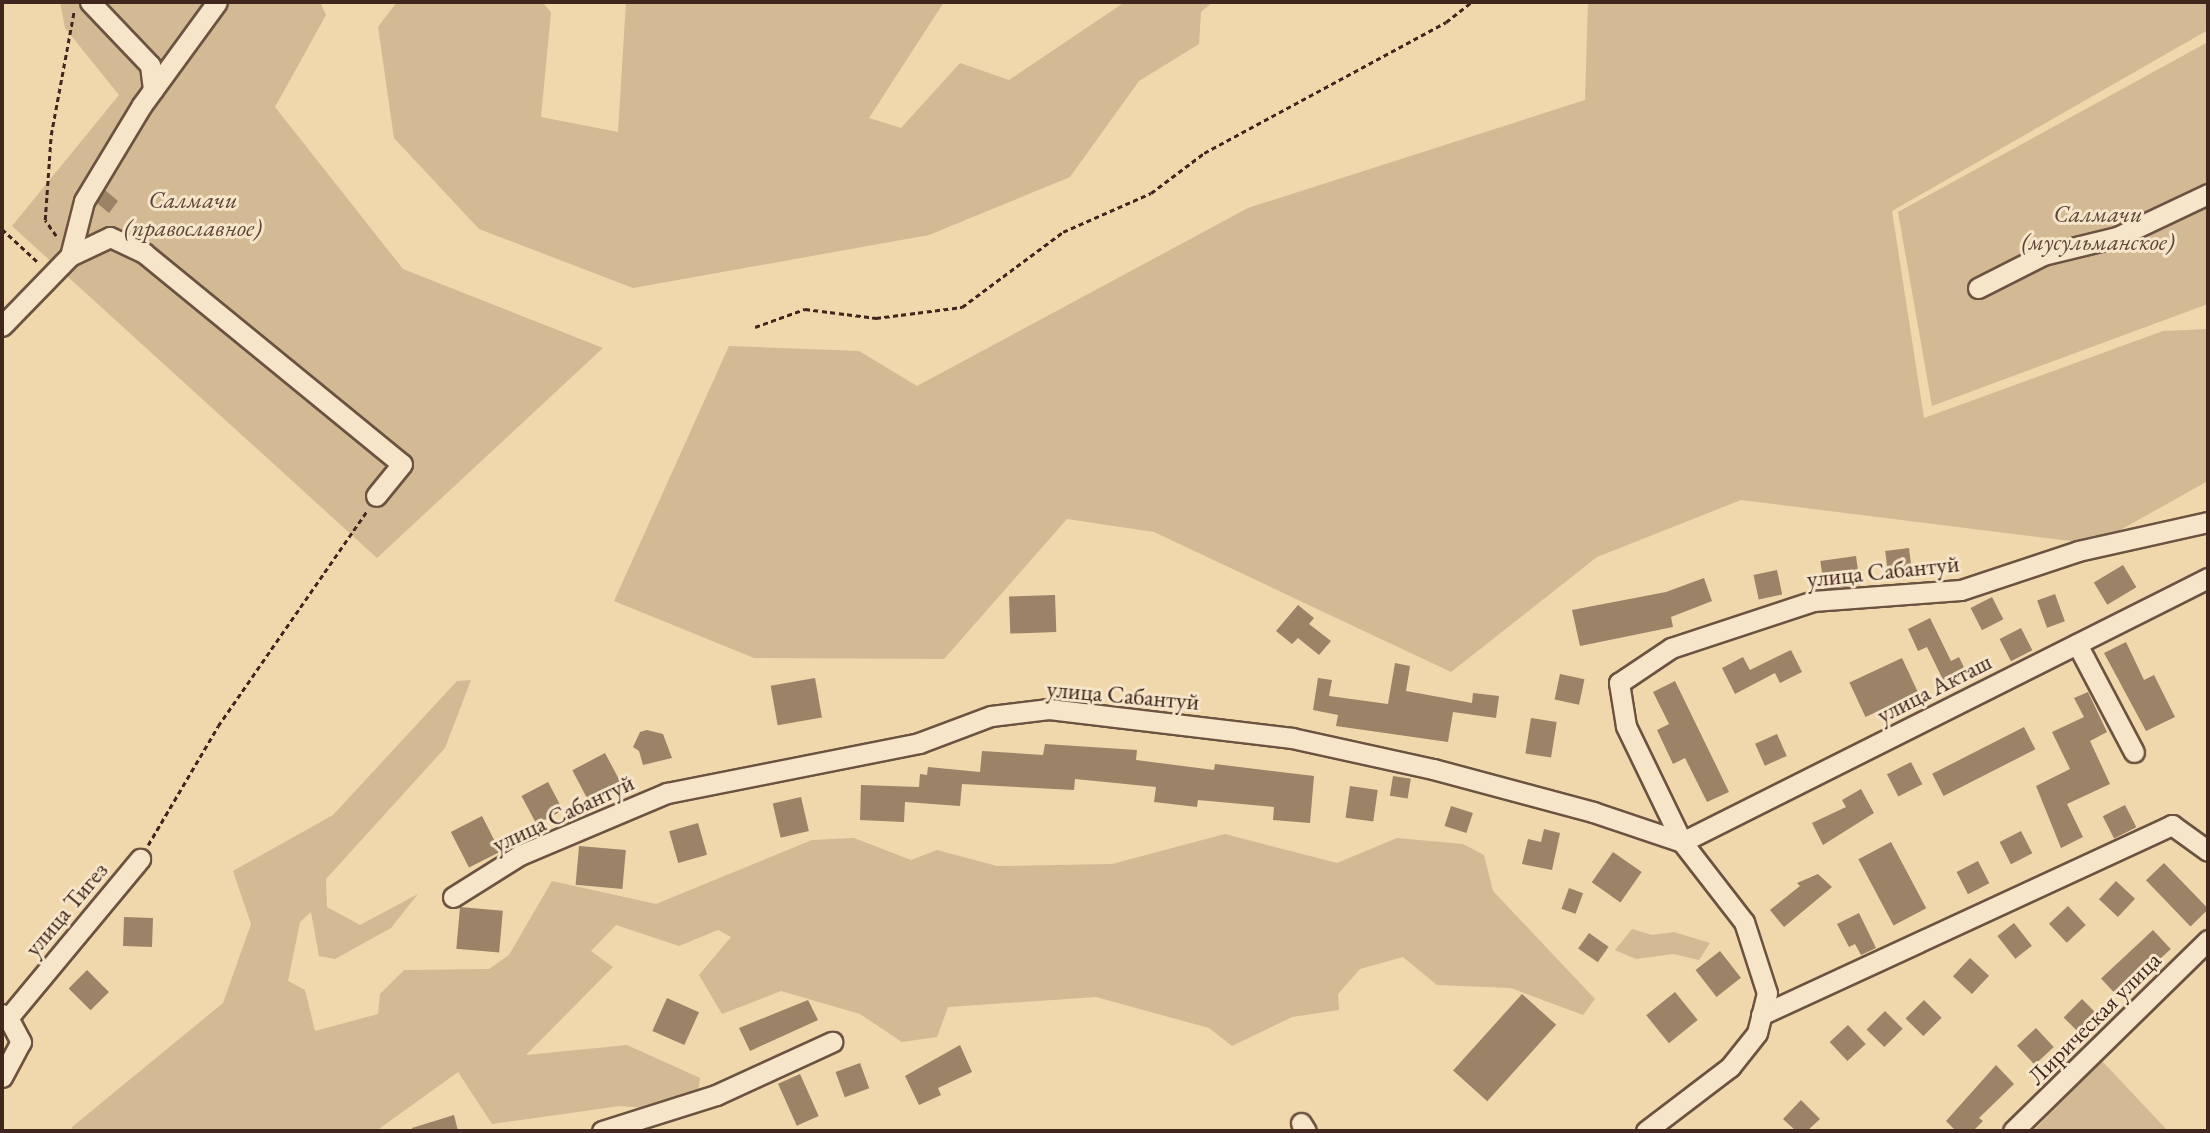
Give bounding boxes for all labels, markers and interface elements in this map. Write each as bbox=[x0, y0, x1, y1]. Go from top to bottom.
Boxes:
park label: Салмачи (православное) bbox=[124, 186, 262, 242]
park label: Салмачи (мусульманское) bbox=[2022, 200, 2174, 256]
street label: улица Сабантуй bbox=[1805, 549, 1961, 593]
street label: улица Акташ bbox=[1872, 647, 1996, 729]
street label: улица Сабантуй bbox=[1046, 674, 1200, 716]
street label: улица Сабантуй bbox=[488, 768, 638, 858]
street label: улица Тигез bbox=[18, 856, 114, 962]
street label: Лирическая улица bbox=[2021, 945, 2167, 1091]

